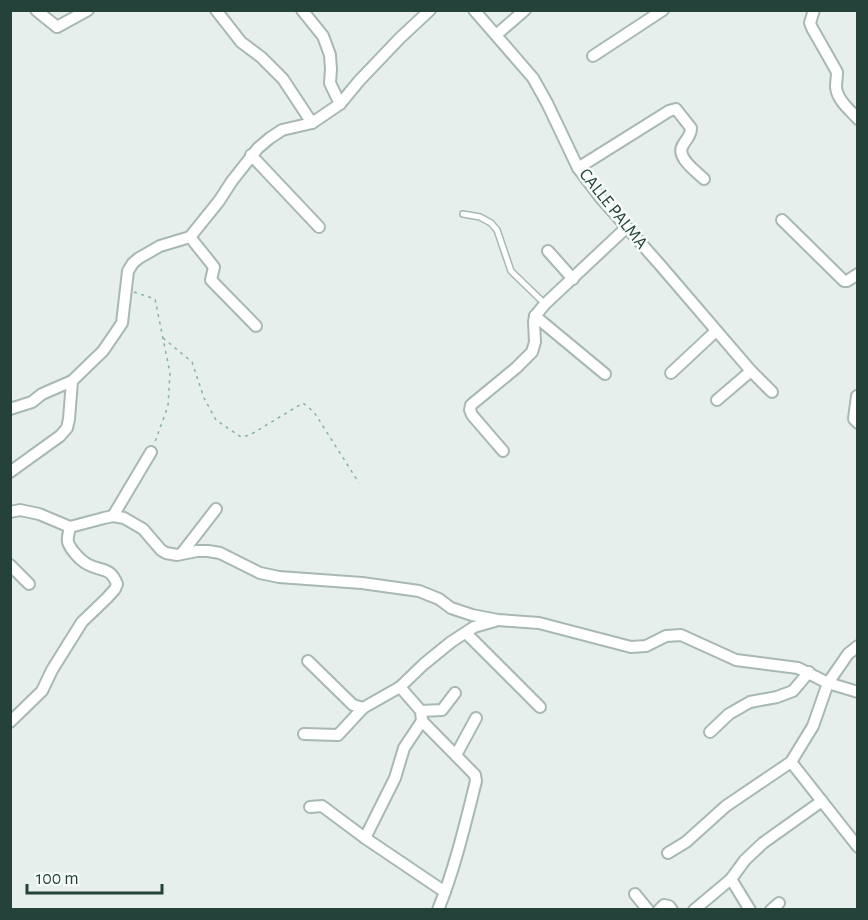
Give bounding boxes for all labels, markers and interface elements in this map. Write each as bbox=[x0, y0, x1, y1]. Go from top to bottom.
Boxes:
street label: CALLE PALMA bbox=[575, 166, 651, 253]
scale bar bbox=[27, 857, 162, 895]
text: 100 m bbox=[36, 870, 79, 888]

